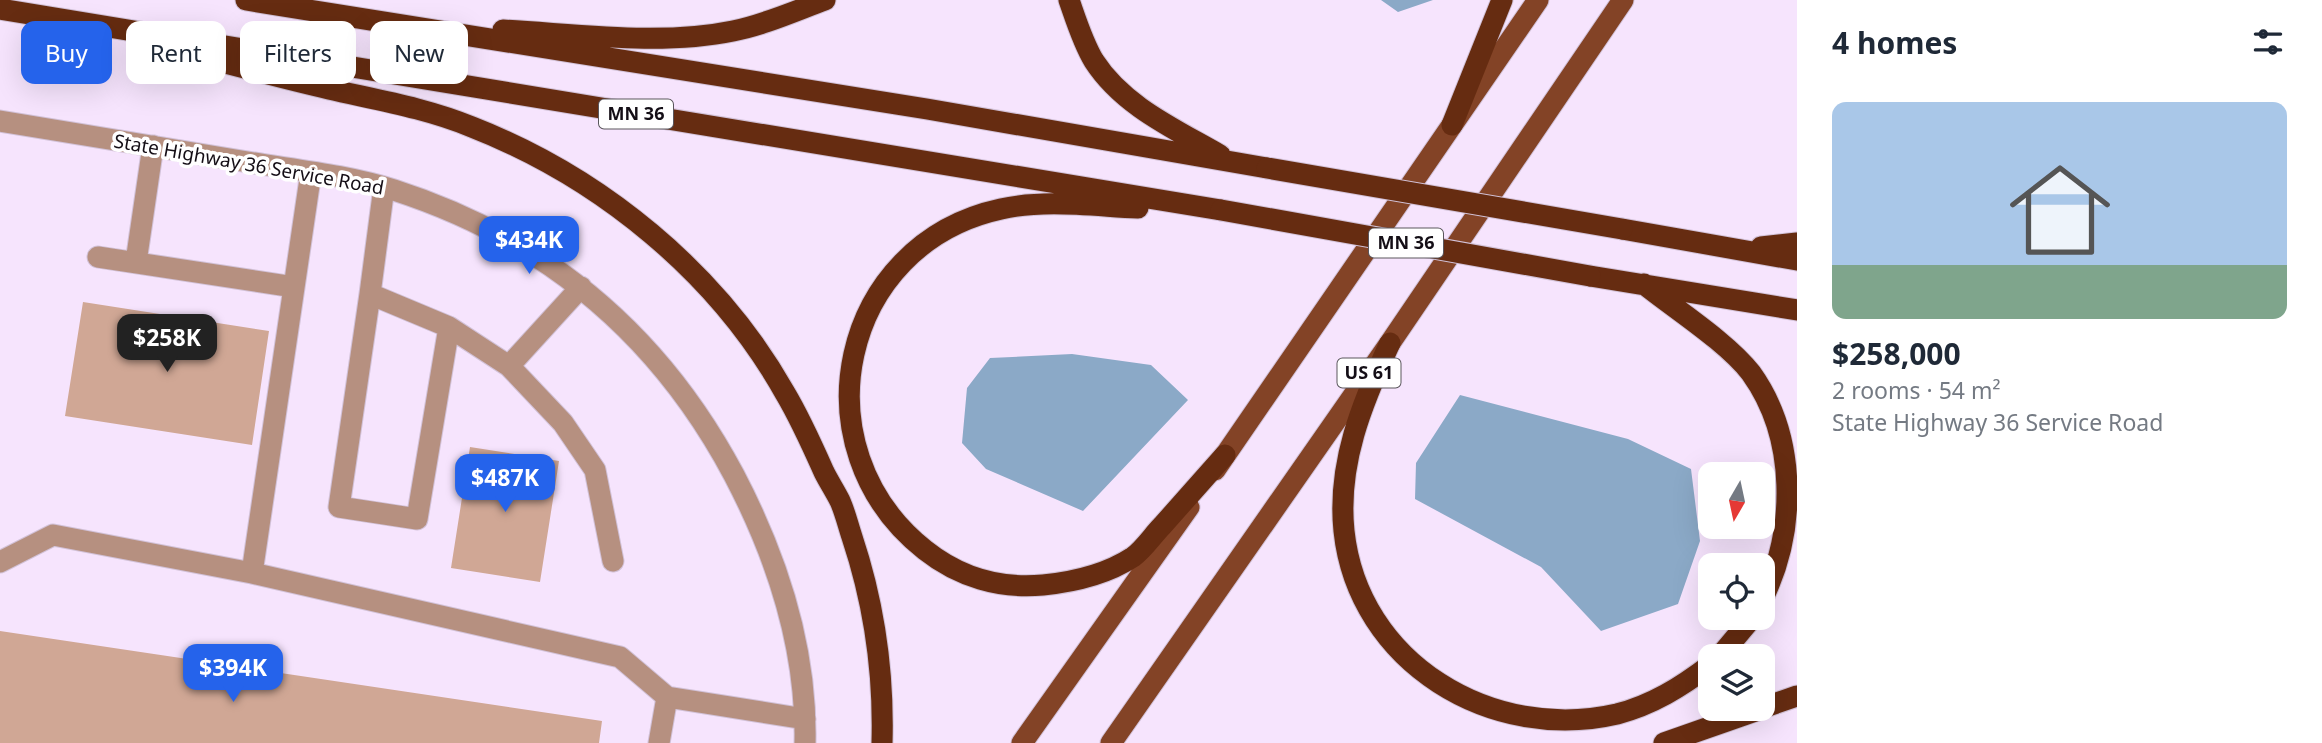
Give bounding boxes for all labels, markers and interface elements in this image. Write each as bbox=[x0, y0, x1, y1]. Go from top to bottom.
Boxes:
chip: Buy bbox=[21, 21, 112, 84]
chip: Rent bbox=[126, 21, 226, 84]
chip: Filters bbox=[240, 21, 356, 84]
chip: New bbox=[370, 21, 468, 84]
text: 4 homes bbox=[1832, 22, 1957, 63]
icon: filters bbox=[2249, 23, 2287, 61]
road number: MN 36 bbox=[599, 100, 673, 128]
street label: State Highway 36 Service Road bbox=[112, 127, 386, 201]
icon: home bbox=[1997, 147, 2123, 273]
pin: $434K bbox=[480, 216, 578, 276]
text: $434K bbox=[495, 223, 563, 255]
road number: MN 36 bbox=[1369, 229, 1443, 258]
pin: $258K bbox=[118, 314, 216, 374]
text: $258K bbox=[133, 321, 201, 353]
text: $258,000 bbox=[1832, 333, 1961, 374]
road number: US 61 bbox=[1338, 358, 1400, 388]
text: 2 rooms · 54 m² bbox=[1832, 374, 2001, 406]
text: State Highway 36 Service Road bbox=[1832, 406, 2163, 438]
pin: $487K bbox=[456, 454, 554, 514]
text: $487K bbox=[471, 461, 539, 493]
north arrow bbox=[1698, 462, 1774, 539]
map controls bbox=[1698, 462, 1775, 721]
button: locate bbox=[1698, 553, 1775, 630]
pin: $394K bbox=[184, 644, 282, 704]
button: layers bbox=[1698, 644, 1775, 721]
text: $394K bbox=[199, 651, 267, 683]

